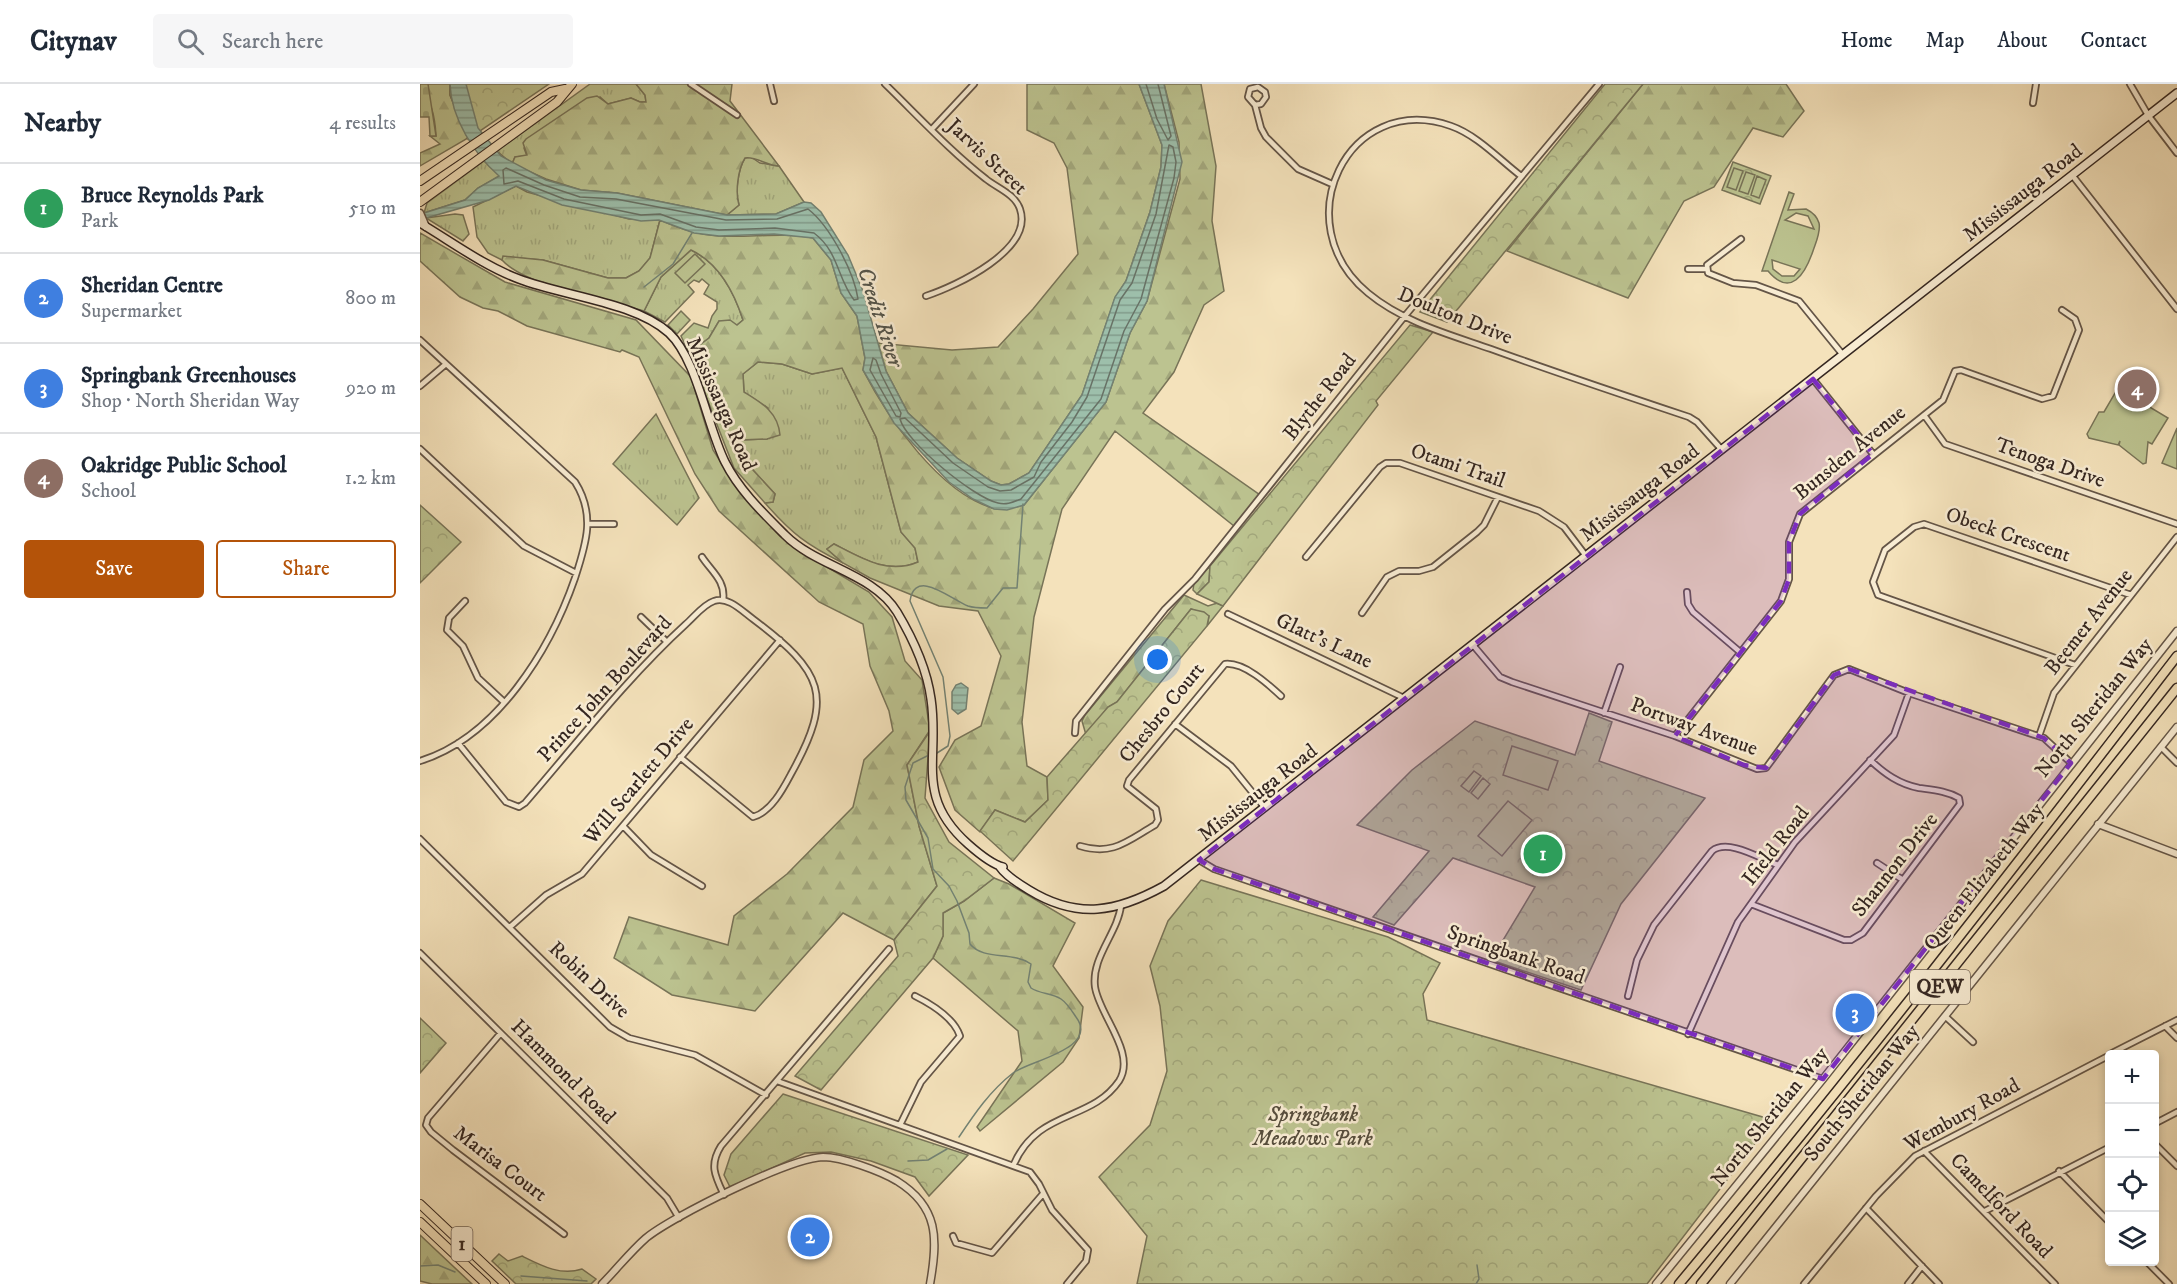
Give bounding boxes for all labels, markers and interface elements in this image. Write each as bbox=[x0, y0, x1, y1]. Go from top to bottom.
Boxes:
search box bbox=[153, 14, 573, 68]
text: Citynav bbox=[30, 24, 117, 59]
icon: search bbox=[174, 25, 207, 58]
text: Search here bbox=[222, 28, 323, 55]
text: Home bbox=[1841, 28, 1893, 54]
text: Map bbox=[1926, 28, 1964, 54]
text: About bbox=[1997, 28, 2048, 54]
text: Contact bbox=[2081, 28, 2147, 54]
text: Nearby bbox=[24, 107, 101, 140]
text: 4 results bbox=[329, 111, 396, 136]
street label: Jarvis Street bbox=[940, 112, 1033, 201]
street label: Mississauga Road bbox=[1958, 138, 2088, 248]
text: Bruce Reynolds Park bbox=[81, 182, 264, 209]
text: 1 bbox=[40, 196, 47, 221]
text: 510 m bbox=[349, 196, 396, 221]
text: Park bbox=[81, 209, 118, 234]
water label: Credit River bbox=[851, 264, 910, 372]
text: Sheridan Centre bbox=[81, 272, 223, 299]
street label: Doulton Drive bbox=[1394, 281, 1516, 351]
text: 2 bbox=[39, 286, 48, 311]
text: 800 m bbox=[345, 286, 396, 311]
text: Supermarket bbox=[81, 299, 182, 324]
street label: Mississauga Road bbox=[680, 333, 762, 476]
street label: Blythe Road bbox=[1278, 348, 1362, 446]
text: Springbank Greenhouses bbox=[81, 362, 296, 389]
pin: 4 bbox=[2118, 366, 2156, 412]
text: 3 bbox=[40, 376, 47, 401]
text: 920 m bbox=[346, 376, 396, 401]
text: Shop · North Sheridan Way bbox=[81, 389, 299, 414]
street label: Bunsden Avenue bbox=[1789, 400, 1911, 506]
street label: Tenoga Drive bbox=[1992, 432, 2108, 494]
street label: Otami Trail bbox=[1407, 438, 1509, 495]
street label: Mississauga Road bbox=[1575, 438, 1705, 548]
text: Oakridge Public School bbox=[81, 452, 287, 479]
text: 4 bbox=[38, 466, 49, 491]
text: 1.2 km bbox=[345, 466, 396, 491]
text: School bbox=[81, 479, 136, 504]
street label: Obeck Crescent bbox=[1942, 502, 2074, 569]
button: Save bbox=[24, 540, 204, 598]
button: Share bbox=[216, 540, 396, 598]
street label: Beemer Avenue bbox=[2039, 563, 2139, 680]
street label: Glatt's Lane bbox=[1272, 607, 1377, 675]
street label: Prince John Boulevard bbox=[532, 610, 678, 768]
street label: North Sheridan Way bbox=[2030, 632, 2159, 783]
your location bbox=[1143, 645, 1172, 674]
street label: Chesbro Court bbox=[1114, 657, 1211, 768]
street label: Portway Avenue bbox=[1627, 692, 1762, 762]
street label: Will Scarlett Drive bbox=[578, 712, 700, 851]
street label: Mississauga Road bbox=[1193, 738, 1323, 848]
street label: Queen Elizabeth Way bbox=[1918, 797, 2051, 956]
street label: Ifield Road bbox=[1737, 801, 1815, 891]
street label: Shannon Drive bbox=[1846, 807, 1944, 922]
pin: 1 bbox=[1524, 832, 1562, 876]
street label: Springbank Road bbox=[1444, 919, 1589, 991]
street label: Robin Drive bbox=[543, 936, 635, 1024]
road number: QEW bbox=[1910, 970, 1970, 1004]
pin: 3 bbox=[1836, 990, 1874, 1036]
street label: Hammond Road bbox=[505, 1014, 621, 1130]
street label: South Sheridan Way bbox=[1799, 1018, 1926, 1167]
street label: North Sheridan Way bbox=[1706, 1041, 1835, 1192]
map controls bbox=[2105, 1050, 2159, 1266]
button: + bbox=[2105, 1050, 2159, 1104]
street label: Wembury Road bbox=[1899, 1072, 2025, 1158]
park label: Springbank Meadows Park bbox=[1251, 1102, 1373, 1152]
button: − bbox=[2105, 1104, 2159, 1158]
street label: Marisa Court bbox=[448, 1120, 552, 1208]
street label: Camelford Road bbox=[1944, 1148, 2058, 1265]
button: locate bbox=[2105, 1158, 2159, 1212]
button: layers bbox=[2105, 1212, 2159, 1266]
pin: 2 bbox=[790, 1214, 830, 1260]
road number: 1 bbox=[452, 1227, 472, 1261]

